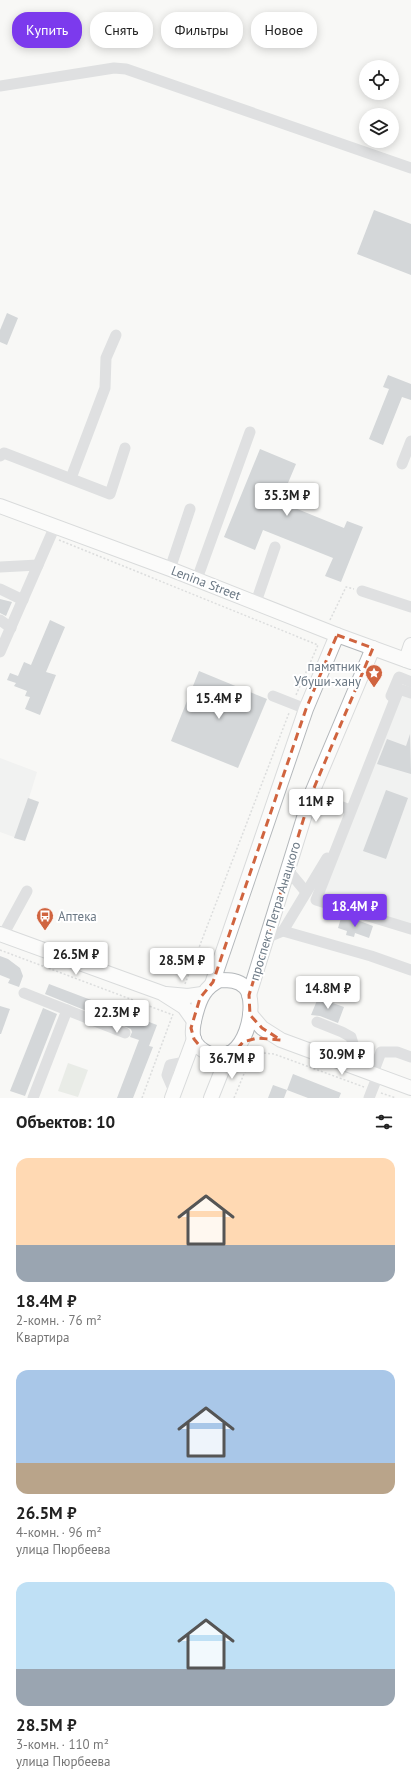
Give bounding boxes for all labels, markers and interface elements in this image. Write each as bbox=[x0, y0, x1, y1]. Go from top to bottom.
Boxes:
chip: Купить bbox=[12, 12, 82, 48]
chip: Снять bbox=[90, 12, 153, 48]
chip: Фильтры bbox=[161, 12, 243, 48]
chip: Новое bbox=[251, 12, 317, 48]
map controls bbox=[359, 60, 399, 148]
button: locate bbox=[359, 60, 399, 100]
button: layers bbox=[359, 108, 399, 148]
pin: 35.3M ₽ bbox=[250, 483, 324, 517]
text: 35.3M ₽ bbox=[264, 487, 310, 504]
street label: Lenina Street bbox=[169, 562, 244, 604]
place label: памятник Убуши-хану bbox=[294, 658, 362, 690]
place icon: памятник Убуши-хану bbox=[364, 663, 384, 688]
pin: 15.4M ₽ bbox=[182, 686, 256, 720]
text: 15.4M ₽ bbox=[196, 690, 242, 707]
pin: 11M ₽ bbox=[288, 789, 344, 823]
text: 11M ₽ bbox=[298, 793, 334, 810]
street label: проспект Петра Анацкого bbox=[246, 839, 304, 983]
pin: 18.4M ₽ bbox=[318, 894, 392, 928]
text: 18.4M ₽ bbox=[332, 898, 378, 915]
bus stop icon: Аптека bbox=[35, 906, 55, 931]
place label: Аптека bbox=[58, 908, 97, 925]
pin: 26.5M ₽ bbox=[39, 942, 113, 976]
text: 26.5M ₽ bbox=[53, 946, 99, 963]
pin: 28.5M ₽ bbox=[145, 948, 219, 982]
text: 28.5M ₽ bbox=[159, 952, 205, 969]
pin: 14.8M ₽ bbox=[291, 976, 365, 1010]
text: 14.8M ₽ bbox=[305, 980, 351, 997]
pin: 22.3M ₽ bbox=[80, 1000, 154, 1034]
text: 22.3M ₽ bbox=[94, 1004, 140, 1021]
pin: 30.9M ₽ bbox=[305, 1042, 379, 1076]
pin: 36.7M ₽ bbox=[195, 1046, 269, 1080]
text: 30.9M ₽ bbox=[319, 1046, 365, 1063]
text: 36.7M ₽ bbox=[209, 1050, 255, 1067]
text: Объектов: 10 bbox=[16, 1111, 115, 1133]
icon: filters bbox=[373, 1111, 395, 1133]
icon: home bbox=[170, 1184, 242, 1256]
text: 18.4M ₽ bbox=[16, 1290, 77, 1312]
text: 2-комн. · 76 m² bbox=[16, 1312, 102, 1329]
text: Квартира bbox=[16, 1329, 69, 1346]
icon: home bbox=[170, 1396, 242, 1468]
text: 26.5M ₽ bbox=[16, 1502, 77, 1524]
text: 4-комн. · 96 m² bbox=[16, 1524, 102, 1541]
text: улица Пюрбеева bbox=[16, 1541, 110, 1558]
icon: home bbox=[170, 1608, 242, 1680]
text: 28.5M ₽ bbox=[16, 1714, 77, 1736]
text: 3-комн. · 110 m² bbox=[16, 1736, 109, 1753]
text: улица Пюрбеева bbox=[16, 1753, 110, 1770]

